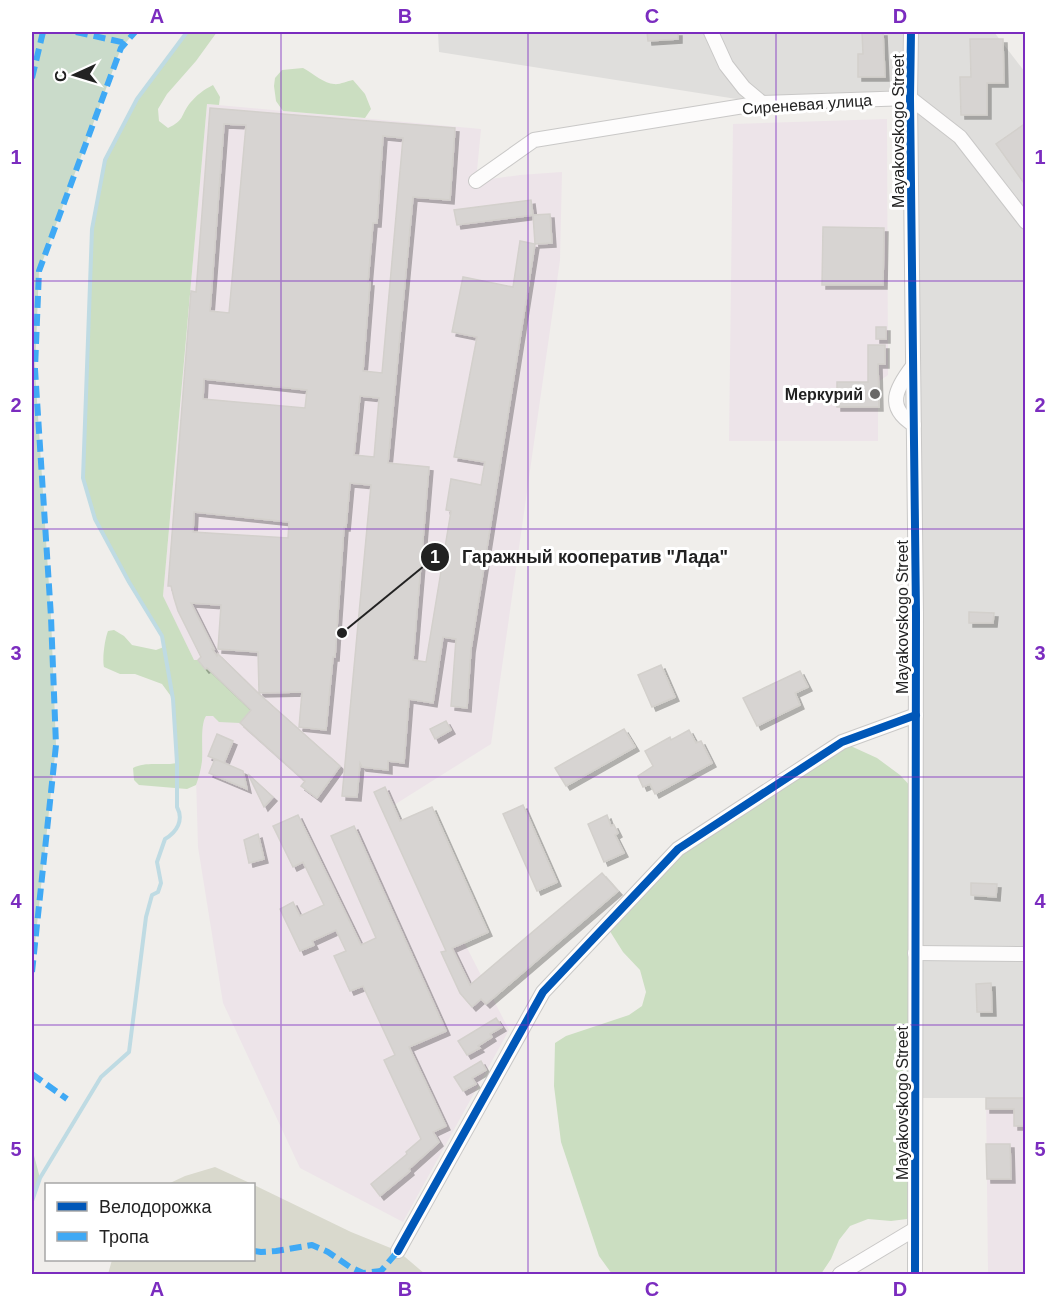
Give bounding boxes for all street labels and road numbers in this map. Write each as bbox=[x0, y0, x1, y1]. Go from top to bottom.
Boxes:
street label: Mayakovskogo Street bbox=[890, 54, 907, 208]
street label: Сиреневая улица bbox=[741, 91, 873, 118]
street label: Mayakovskogo Street bbox=[894, 540, 911, 694]
street label: Mayakovskogo Street bbox=[894, 1026, 911, 1180]

